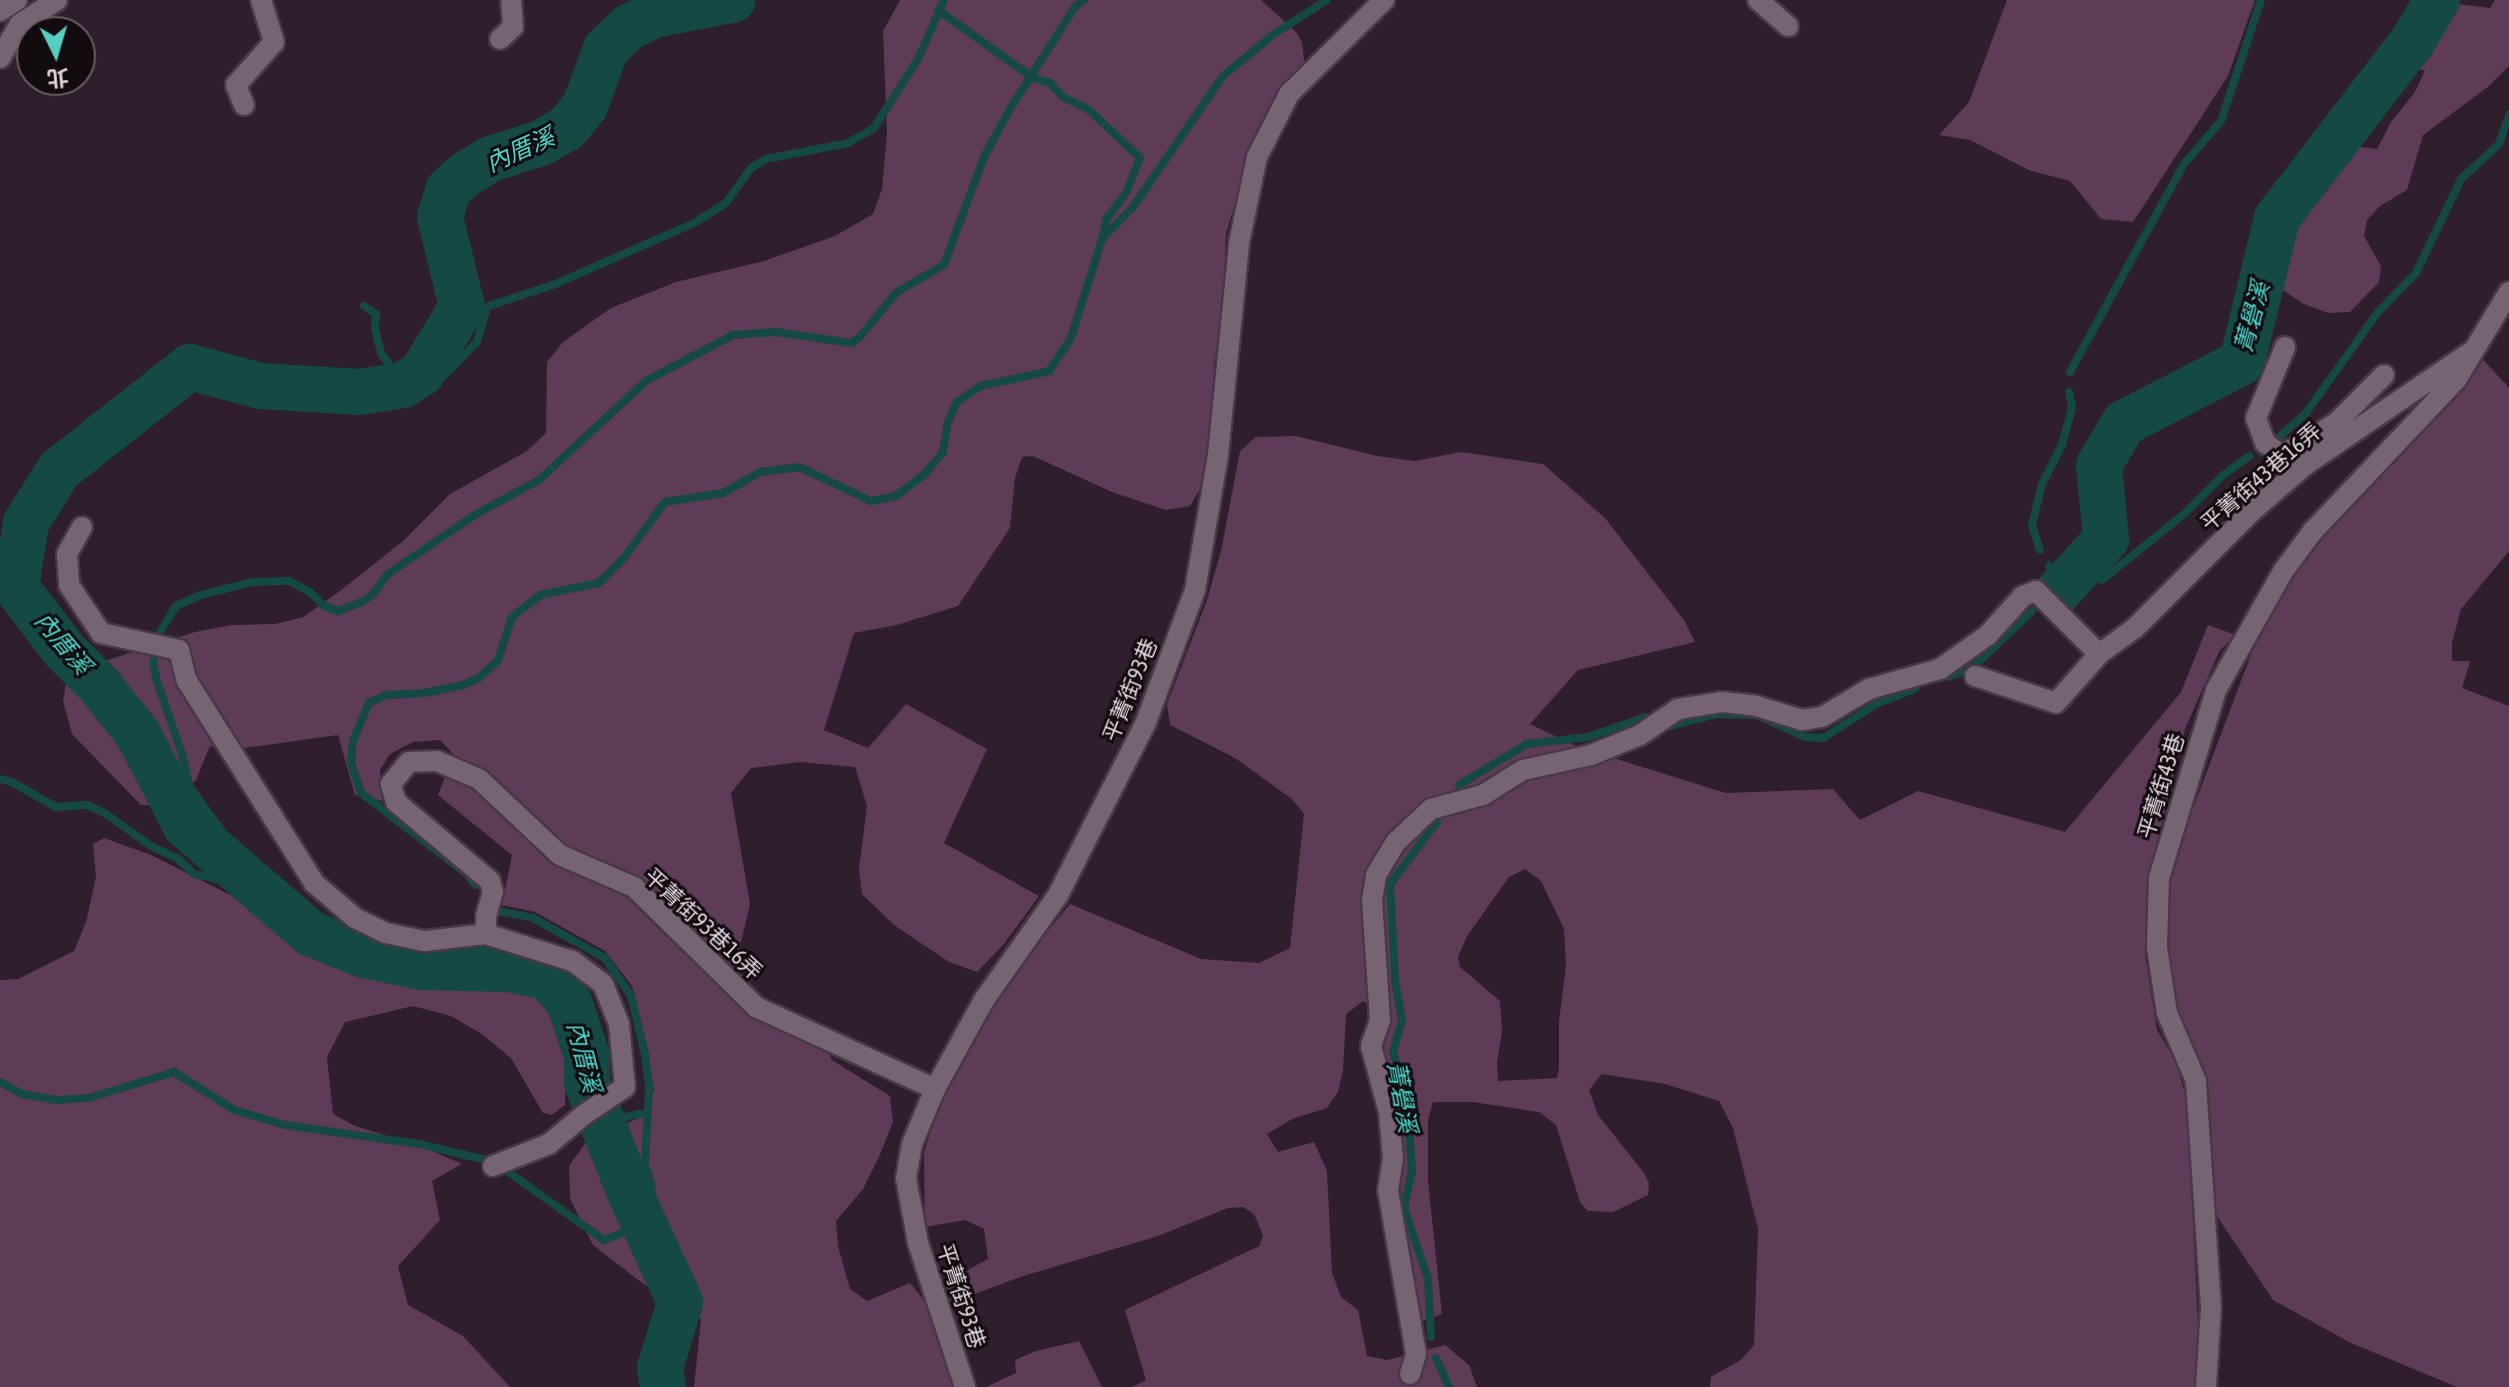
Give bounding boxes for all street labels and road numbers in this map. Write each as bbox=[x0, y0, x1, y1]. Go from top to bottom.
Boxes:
street label: 平菁街43巷16弄 bbox=[2195, 417, 2327, 537]
street label: 平菁街93巷 bbox=[1097, 635, 1163, 745]
street label: 平菁街43巷 bbox=[2132, 730, 2190, 842]
street label: 平菁街93巷16弄 bbox=[639, 863, 767, 985]
street label: 平菁街93巷 bbox=[932, 1240, 990, 1352]

